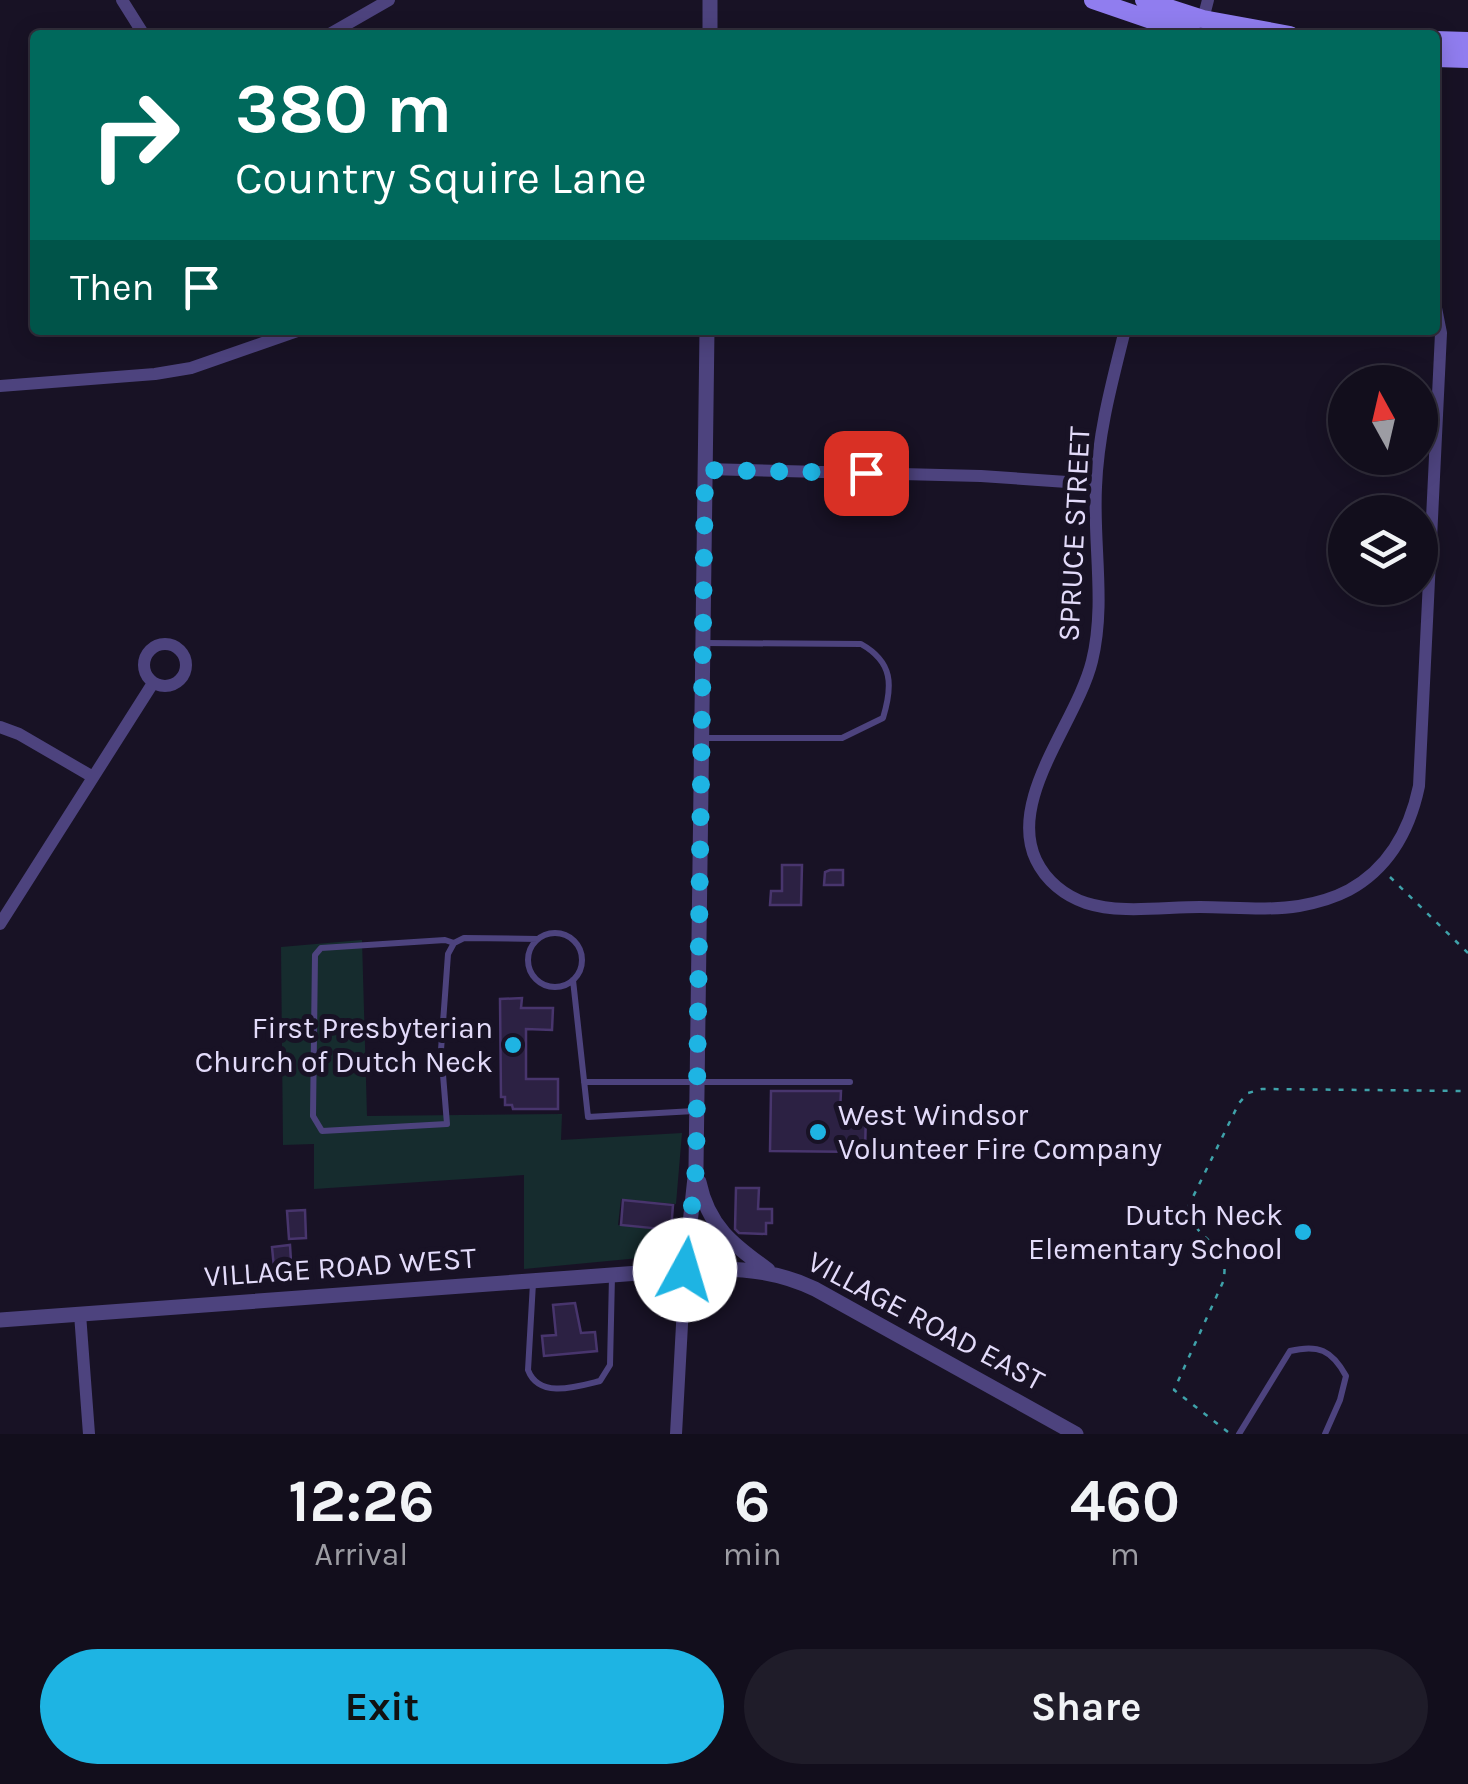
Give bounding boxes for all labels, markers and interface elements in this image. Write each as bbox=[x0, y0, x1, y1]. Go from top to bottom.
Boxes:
text: 380 m bbox=[235, 68, 452, 150]
icon: right bbox=[70, 70, 200, 200]
text: Country Squire Lane bbox=[235, 152, 647, 204]
icon: arrive bbox=[174, 260, 229, 315]
text: Then bbox=[70, 265, 154, 310]
north arrow bbox=[1328, 365, 1438, 475]
map controls bbox=[1328, 365, 1438, 605]
street label: SPRUCE STREET bbox=[1050, 426, 1098, 642]
pin bbox=[824, 431, 909, 516]
icon: arrive bbox=[839, 446, 894, 501]
button: layers bbox=[1328, 495, 1438, 605]
place label: First Presbyterian Church of Dutch Neck bbox=[195, 1010, 493, 1080]
marker: First Presbyterian Church of Dutch Neck bbox=[502, 1034, 524, 1056]
place label: West Windsor Volunteer Fire Company bbox=[838, 1097, 1162, 1167]
marker: West Windsor Volunteer Fire Company bbox=[807, 1121, 829, 1143]
place label: Dutch Neck Elementary School bbox=[1028, 1197, 1283, 1267]
position arrow bbox=[633, 1218, 737, 1322]
marker: Dutch Neck Elementary School bbox=[1292, 1221, 1314, 1243]
street label: VILLAGE ROAD WEST bbox=[203, 1240, 477, 1294]
street label: VILLAGE ROAD EAST bbox=[801, 1243, 1051, 1399]
text: 12:26 bbox=[288, 1466, 435, 1536]
text: 6 bbox=[734, 1466, 770, 1536]
text: 460 bbox=[1070, 1466, 1180, 1536]
text: Arrival bbox=[315, 1536, 408, 1573]
text: min bbox=[723, 1536, 782, 1573]
text: m bbox=[1110, 1536, 1140, 1573]
button: Exit bbox=[40, 1649, 724, 1764]
button: Share bbox=[744, 1649, 1428, 1764]

